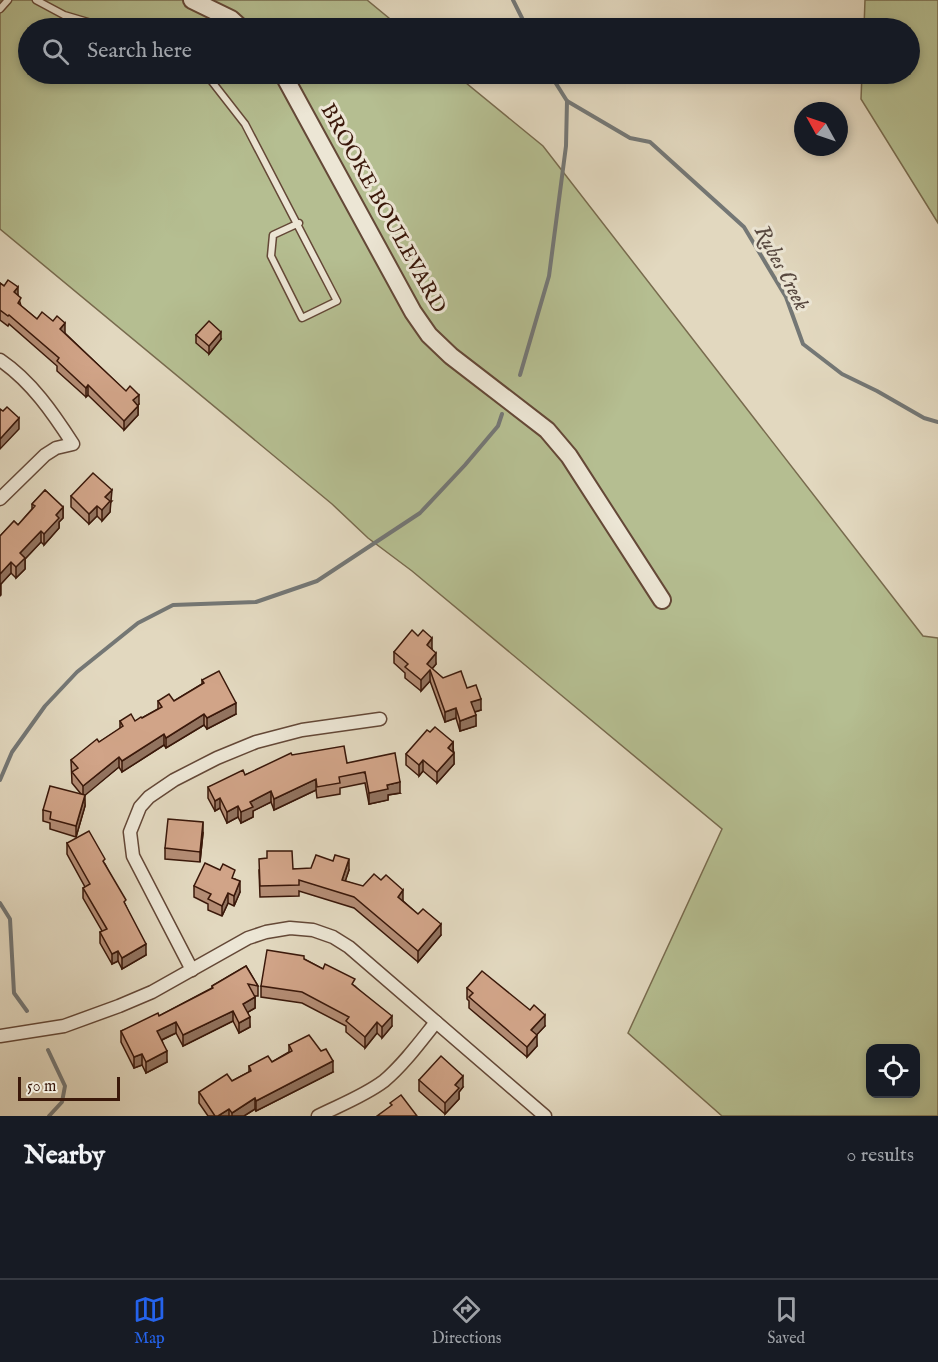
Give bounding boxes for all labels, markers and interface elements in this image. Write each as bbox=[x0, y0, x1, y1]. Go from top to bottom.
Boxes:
search box bbox=[18, 18, 920, 84]
icon: search bbox=[39, 35, 72, 68]
text: Search here bbox=[87, 37, 192, 65]
street label: BROOKE BOULEVARD bbox=[314, 99, 452, 318]
north arrow bbox=[794, 102, 848, 156]
water label: Rubes Creek bbox=[747, 220, 815, 316]
map controls bbox=[866, 1044, 920, 1098]
button: locate bbox=[866, 1044, 920, 1098]
scale bar bbox=[18, 1074, 120, 1102]
text: 50 m bbox=[27, 1077, 56, 1097]
text: Nearby bbox=[24, 1139, 105, 1172]
text: 0 results bbox=[847, 1143, 914, 1168]
tab: Map bbox=[133, 1293, 166, 1349]
tab: Directions bbox=[432, 1293, 501, 1349]
tab: Saved bbox=[767, 1293, 805, 1349]

